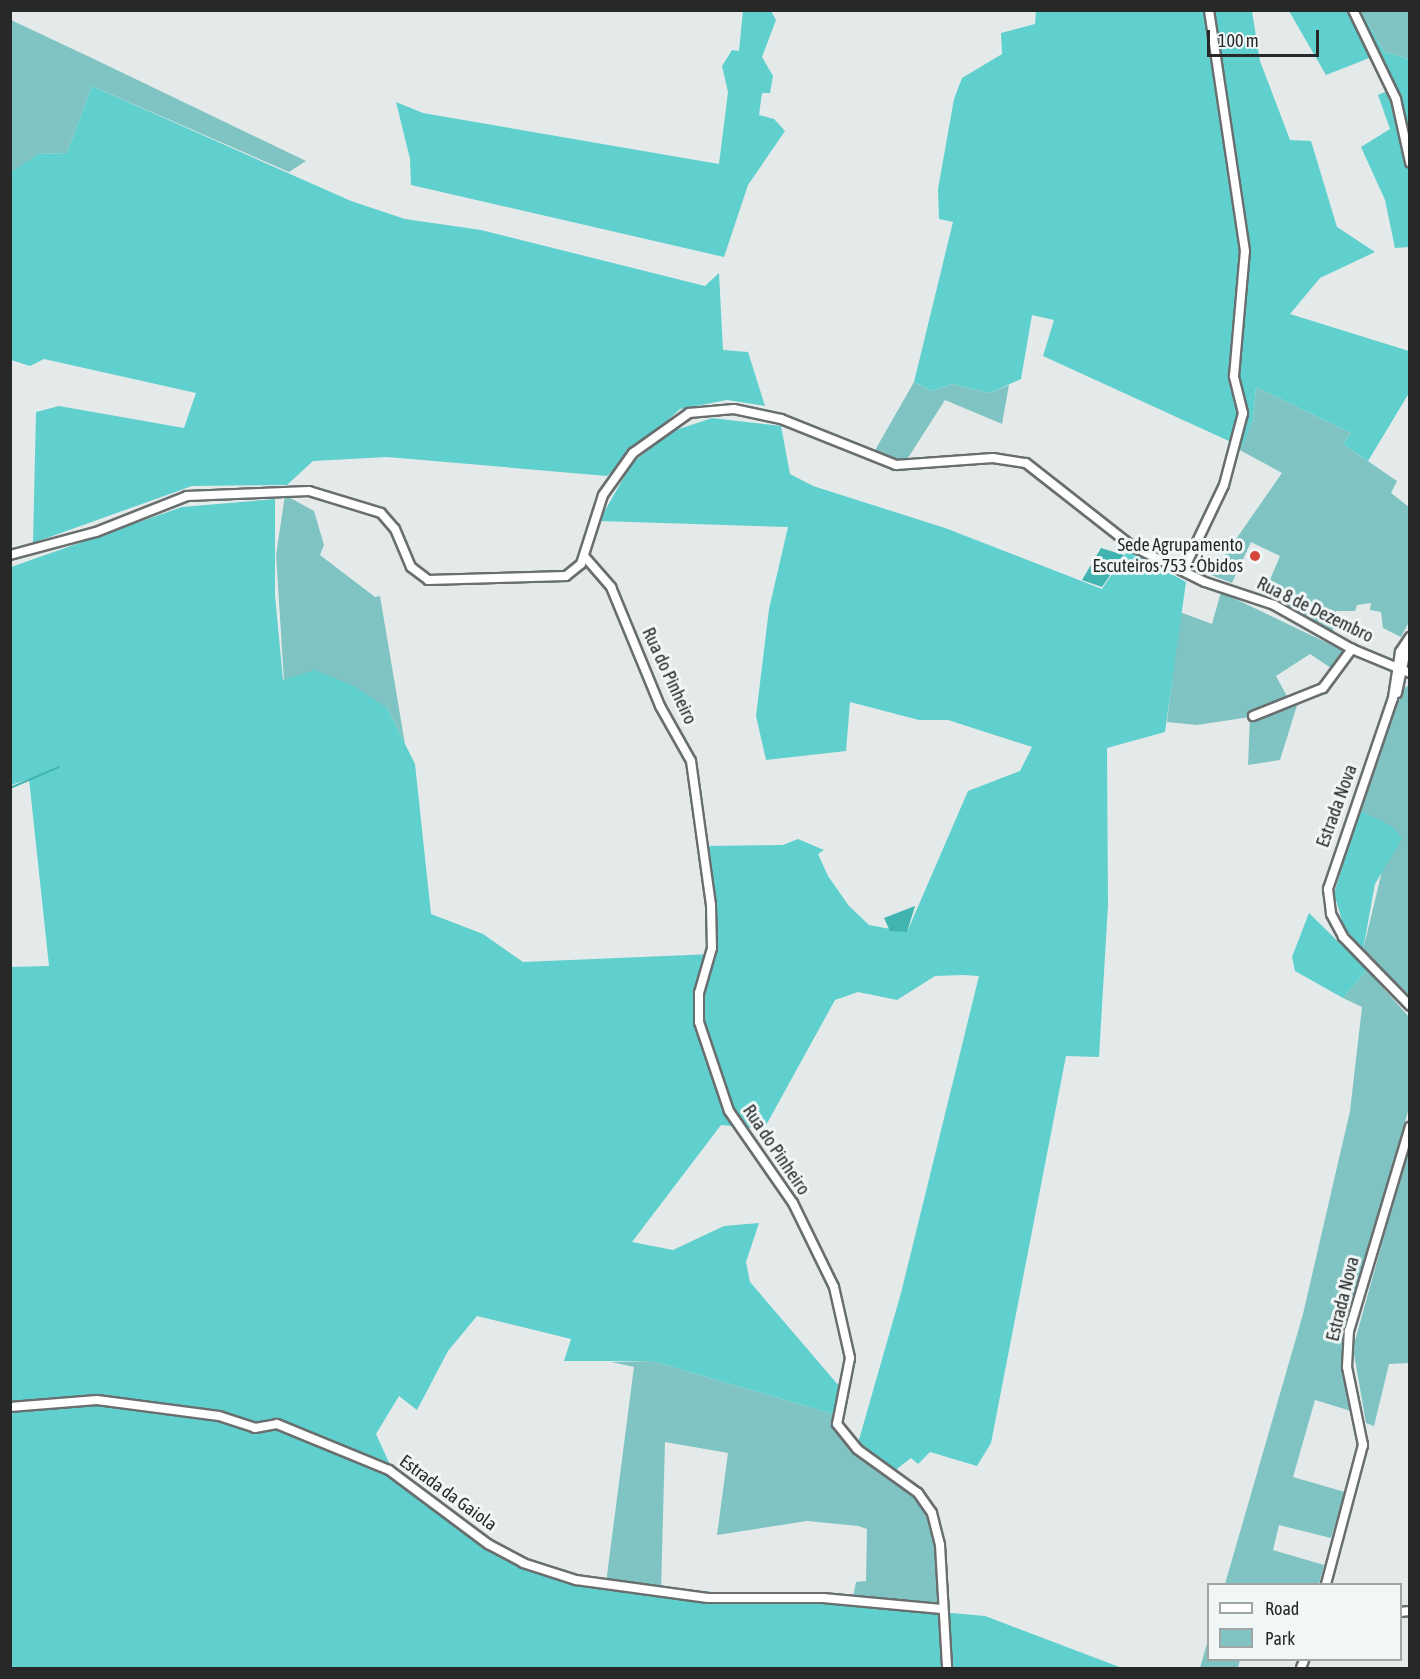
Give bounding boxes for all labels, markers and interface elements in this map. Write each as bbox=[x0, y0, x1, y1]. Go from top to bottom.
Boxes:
scale bar bbox=[1210, 18, 1322, 56]
text: 100 m bbox=[1218, 30, 1259, 51]
place label: Sede Agrupamento Escuteiros 753 - Óbidos bbox=[1092, 535, 1243, 578]
marker: Sede Agrupamento Escuteiros 753 - Óbidos bbox=[1248, 549, 1262, 563]
street label: Rua 8 de Dezembro bbox=[1253, 573, 1377, 647]
street label: Rua do Pinheiro bbox=[637, 624, 701, 728]
street label: Estrada Nova bbox=[1312, 762, 1362, 850]
street label: Rua do Pinheiro bbox=[738, 1101, 814, 1199]
street label: Estrada Nova bbox=[1322, 1254, 1364, 1344]
street label: Estrada da Gaiola bbox=[395, 1450, 501, 1536]
legend bbox=[1207, 1583, 1402, 1661]
text: Road bbox=[1265, 1598, 1299, 1619]
text: Park bbox=[1265, 1628, 1295, 1649]

